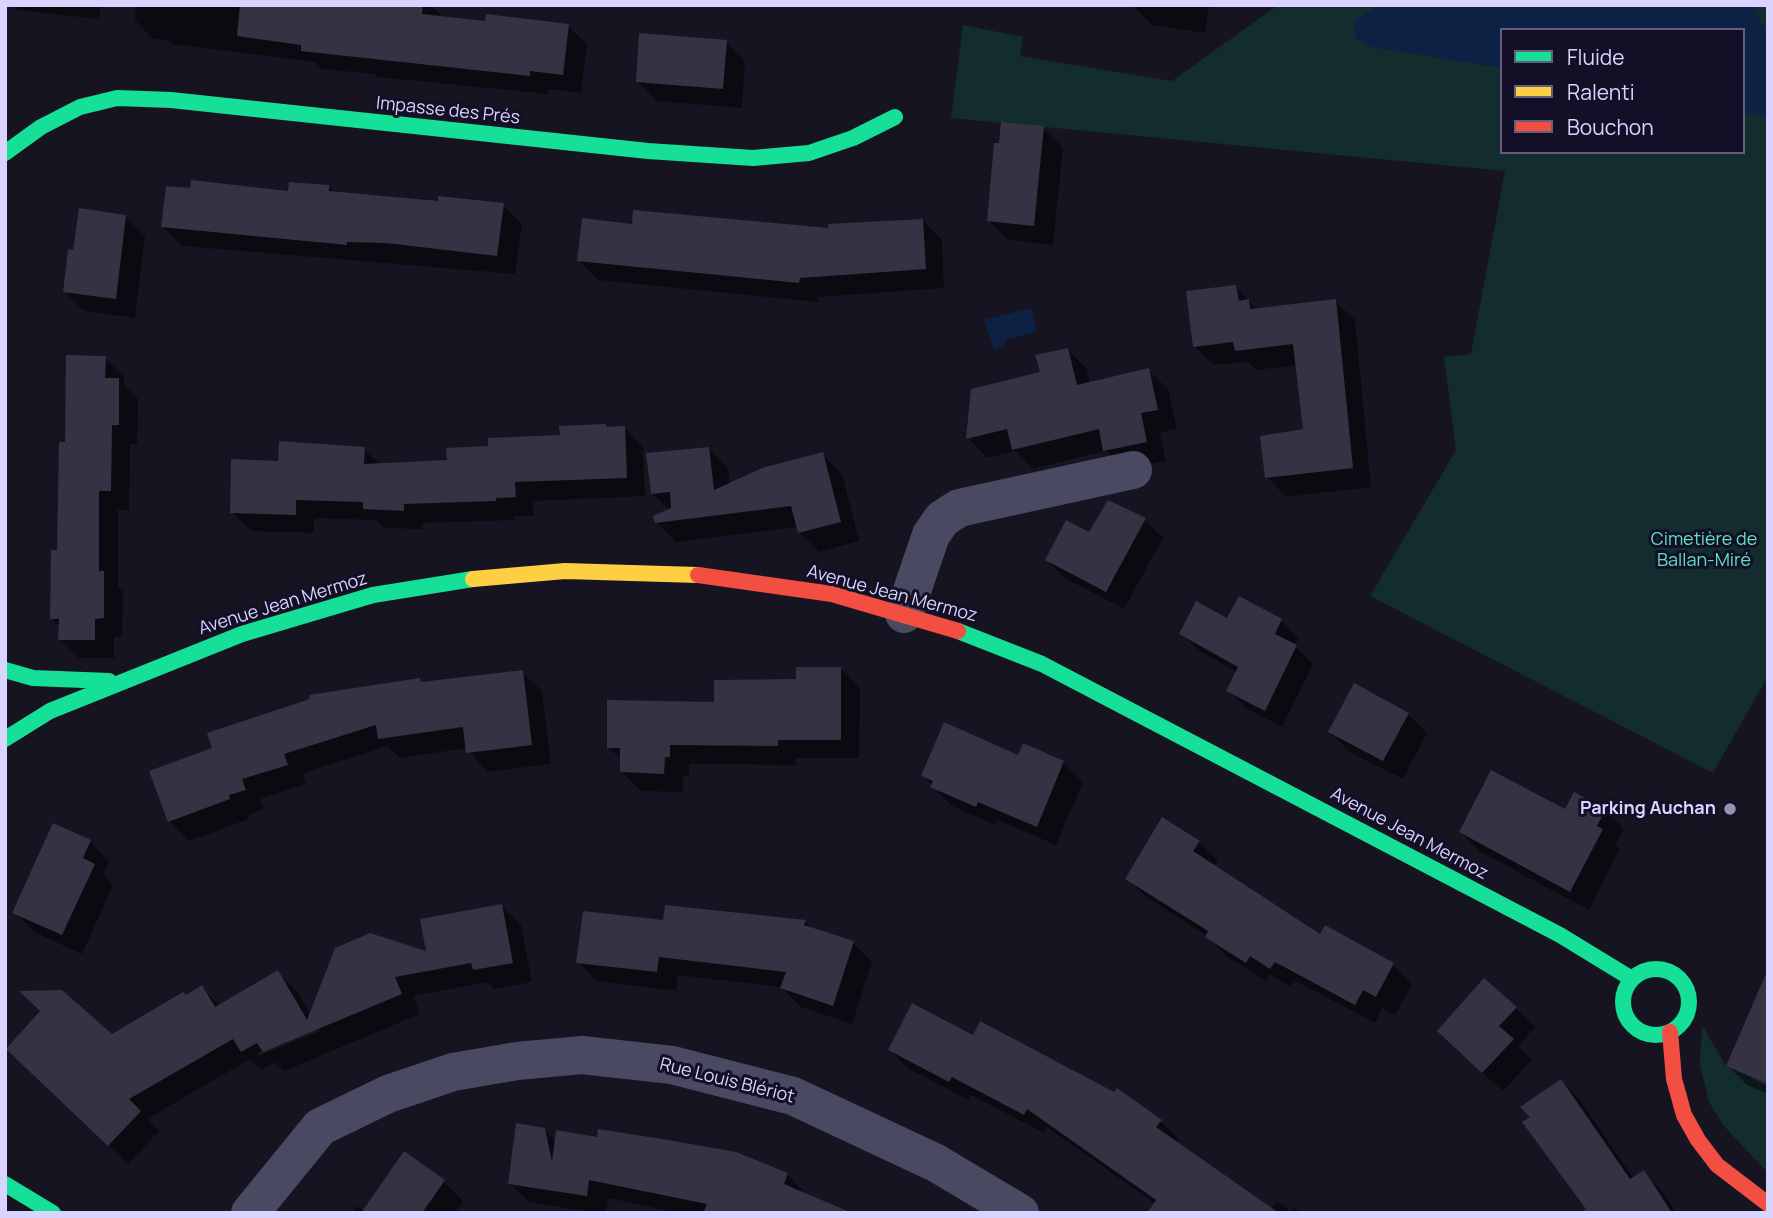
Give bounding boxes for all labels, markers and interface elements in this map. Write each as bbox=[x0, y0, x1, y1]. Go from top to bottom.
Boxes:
legend bbox=[1500, 28, 1745, 154]
text: Fluide bbox=[1567, 43, 1625, 71]
text: Ralenti bbox=[1567, 78, 1635, 106]
street label: Impasse des Prés bbox=[375, 93, 521, 129]
text: Bouchon bbox=[1567, 113, 1654, 141]
park label: Cimetière de Ballan-Miré bbox=[1651, 529, 1757, 572]
street label: Avenue Jean Mermoz bbox=[805, 561, 979, 627]
street label: Avenue Jean Mermoz bbox=[196, 568, 370, 640]
street label: Avenue Jean Mermoz bbox=[1327, 783, 1491, 885]
place label: Parking Auchan bbox=[1580, 798, 1716, 820]
marker: Parking Auchan bbox=[1722, 801, 1738, 817]
street label: Rue Louis Blériot bbox=[657, 1054, 797, 1108]

